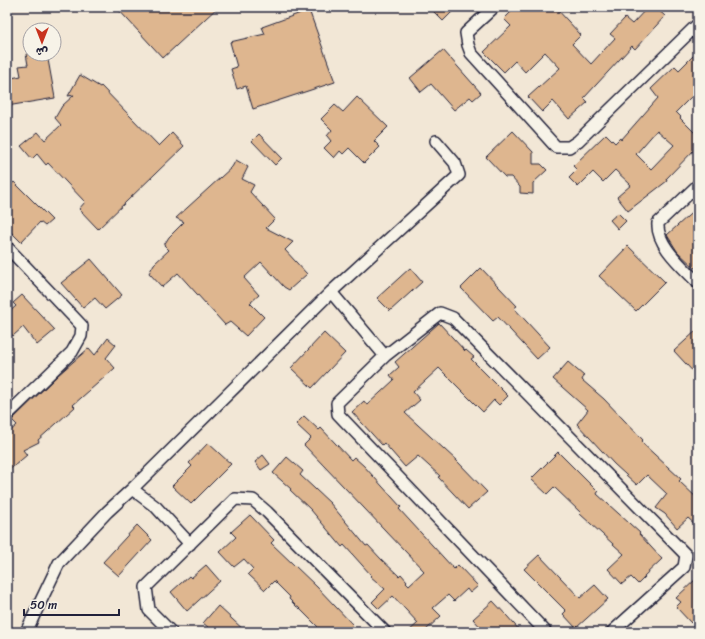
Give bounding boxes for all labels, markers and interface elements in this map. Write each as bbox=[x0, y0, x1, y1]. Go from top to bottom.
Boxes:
north arrow bbox=[22, 22, 62, 62]
text: ش bbox=[36, 42, 48, 61]
scale bar bbox=[24, 591, 119, 617]
text: 50 m bbox=[30, 594, 57, 616]

